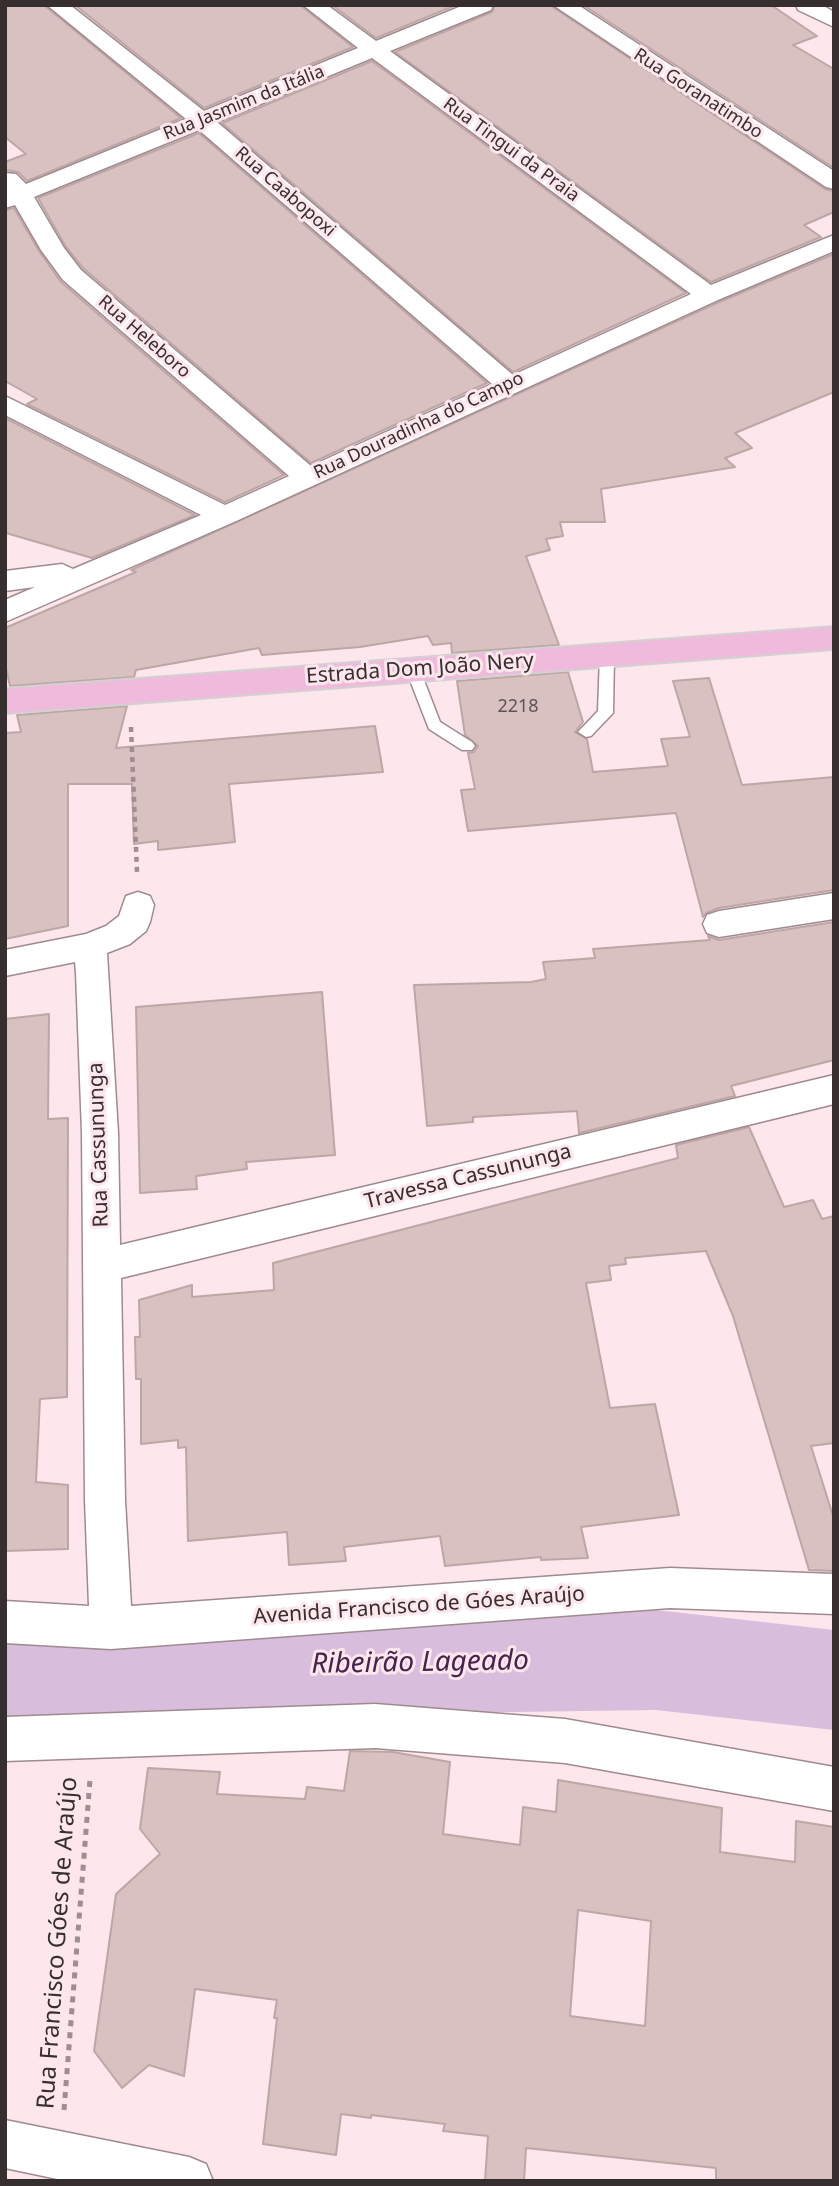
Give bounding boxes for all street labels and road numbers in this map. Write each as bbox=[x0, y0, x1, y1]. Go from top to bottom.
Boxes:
street label: Rua Goranatimbo bbox=[629, 44, 767, 144]
street label: Rua Jasmim da Itália bbox=[160, 61, 328, 145]
street label: Rua Tingui da Praia bbox=[439, 93, 583, 207]
street label: Rua Caabopoxi bbox=[230, 142, 340, 242]
street label: Rua Heleboro bbox=[93, 291, 195, 383]
street label: Rua Douradinha do Campo bbox=[311, 368, 527, 484]
street label: Estrada Dom João Nery bbox=[305, 648, 535, 690]
street label: Rua Cassununga bbox=[84, 1062, 114, 1228]
street label: Travessa Cassununga bbox=[362, 1139, 574, 1215]
street label: Avenida Francisco de Góes Araújo bbox=[252, 1582, 586, 1630]
street label: Rua Francisco Góes de Araújo bbox=[32, 1776, 84, 2110]

